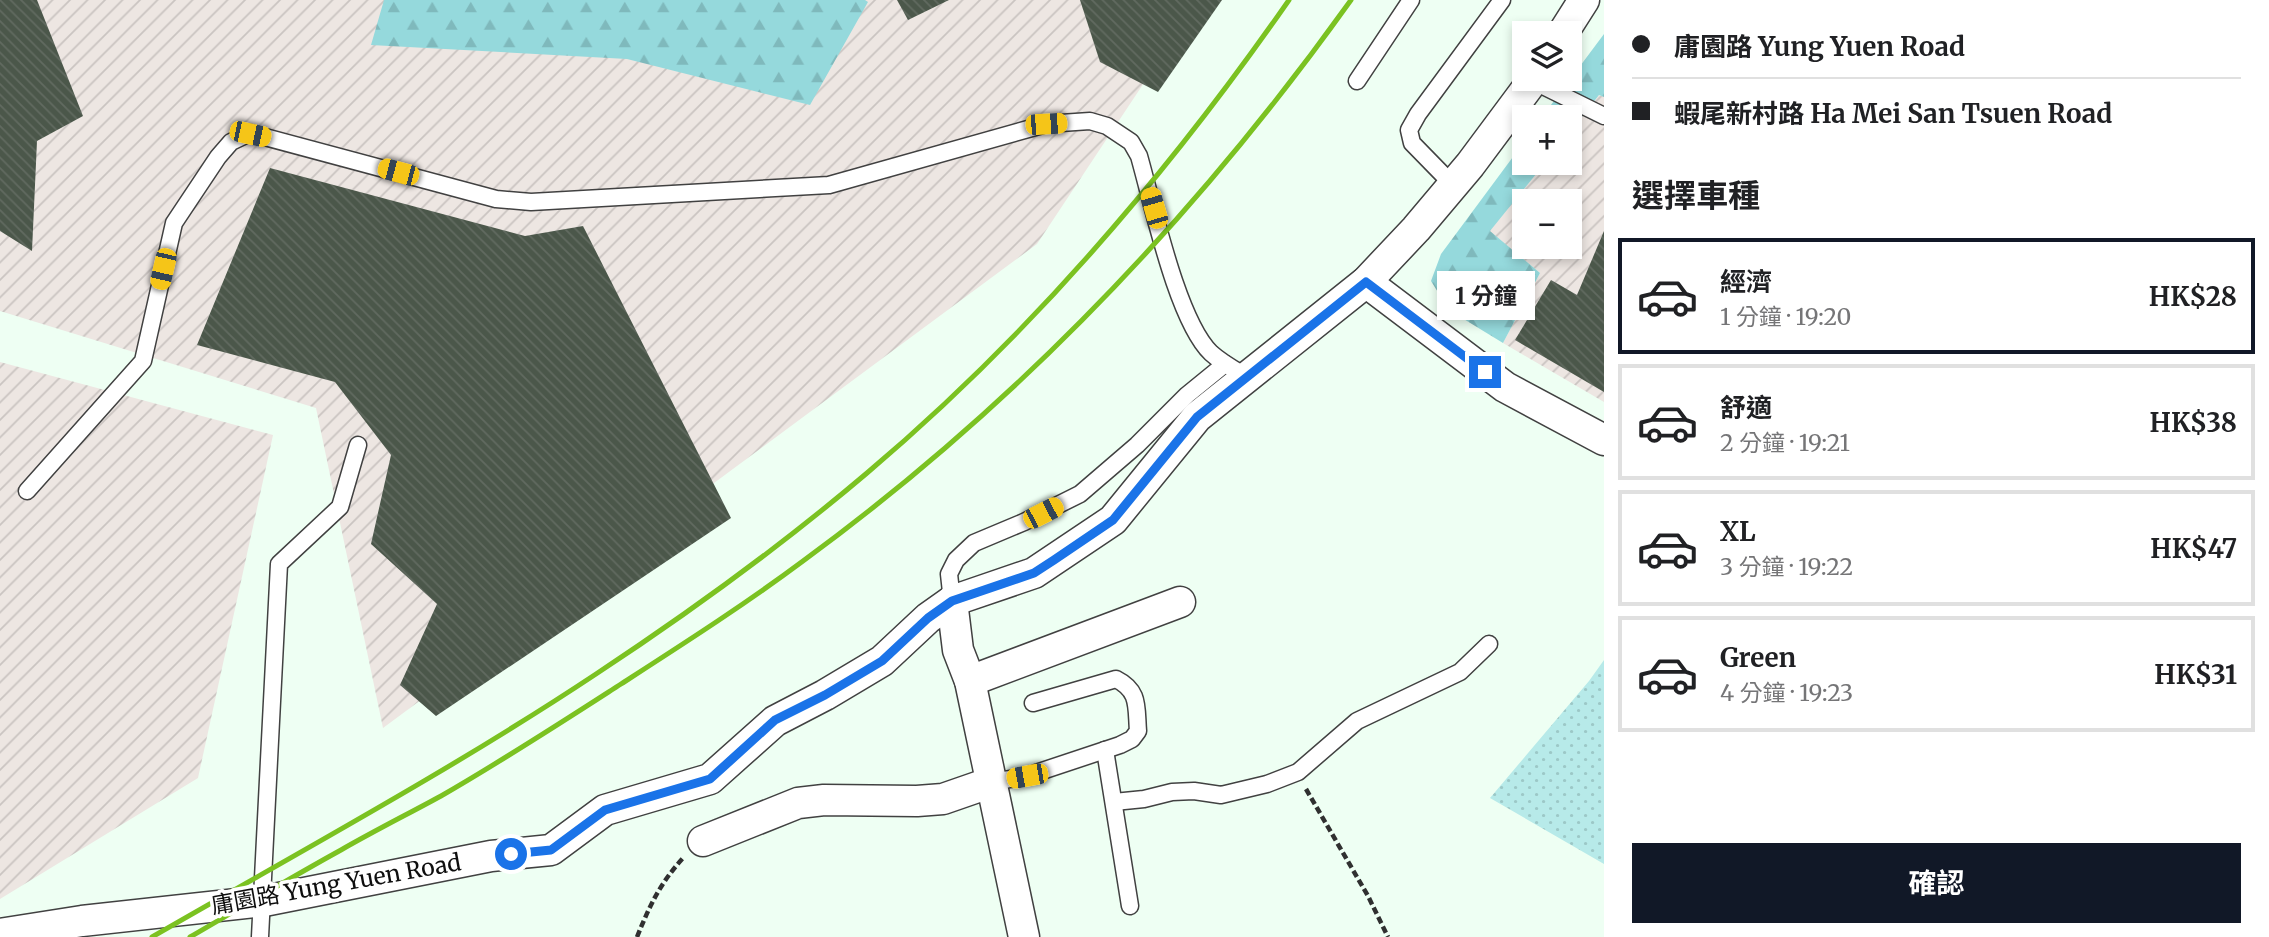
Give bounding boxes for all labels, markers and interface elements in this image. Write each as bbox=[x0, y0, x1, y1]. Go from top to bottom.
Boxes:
map controls bbox=[1512, 21, 1582, 259]
button: layers bbox=[1512, 21, 1582, 91]
text: 庸園路 Yung Yuen Road bbox=[1674, 30, 1965, 63]
text: 蝦尾新村路 Ha Mei San Tsuen Road bbox=[1674, 97, 2112, 130]
button: + bbox=[1512, 105, 1582, 175]
car bbox=[1025, 112, 1068, 136]
car bbox=[228, 119, 273, 149]
car bbox=[375, 156, 422, 188]
text: 選擇車種 bbox=[1632, 176, 1760, 216]
car bbox=[1139, 185, 1170, 231]
button: − bbox=[1512, 189, 1582, 259]
car bbox=[149, 246, 178, 292]
icon: car bbox=[1636, 265, 1699, 328]
text: 經濟 bbox=[1720, 265, 1772, 298]
callout: 1 分鐘 bbox=[1436, 270, 1534, 320]
text: HK$28 bbox=[2149, 280, 2237, 313]
text: 1 分鐘 bbox=[1455, 281, 1517, 310]
text: 1 分鐘 · 19:20 bbox=[1720, 302, 1851, 331]
route end bbox=[1469, 356, 1501, 388]
icon: car bbox=[1636, 391, 1699, 454]
text: 舒適 bbox=[1720, 391, 1772, 424]
text: HK$38 bbox=[2150, 406, 2237, 439]
text: 2 分鐘 · 19:21 bbox=[1720, 428, 1850, 457]
car bbox=[1020, 494, 1067, 532]
text: XL bbox=[1720, 515, 1756, 548]
icon: car bbox=[1636, 517, 1699, 580]
text: HK$47 bbox=[2150, 532, 2237, 565]
text: 3 分鐘 · 19:22 bbox=[1720, 552, 1853, 581]
text: Green bbox=[1720, 641, 1796, 674]
icon: car bbox=[1636, 643, 1699, 706]
text: HK$31 bbox=[2154, 658, 2237, 691]
text: 4 分鐘 · 19:23 bbox=[1720, 678, 1853, 707]
car bbox=[1005, 762, 1050, 790]
route start bbox=[495, 838, 527, 870]
button: 確認 bbox=[1632, 843, 2241, 923]
street label: 庸園路 Yung Yuen Road bbox=[209, 847, 463, 920]

